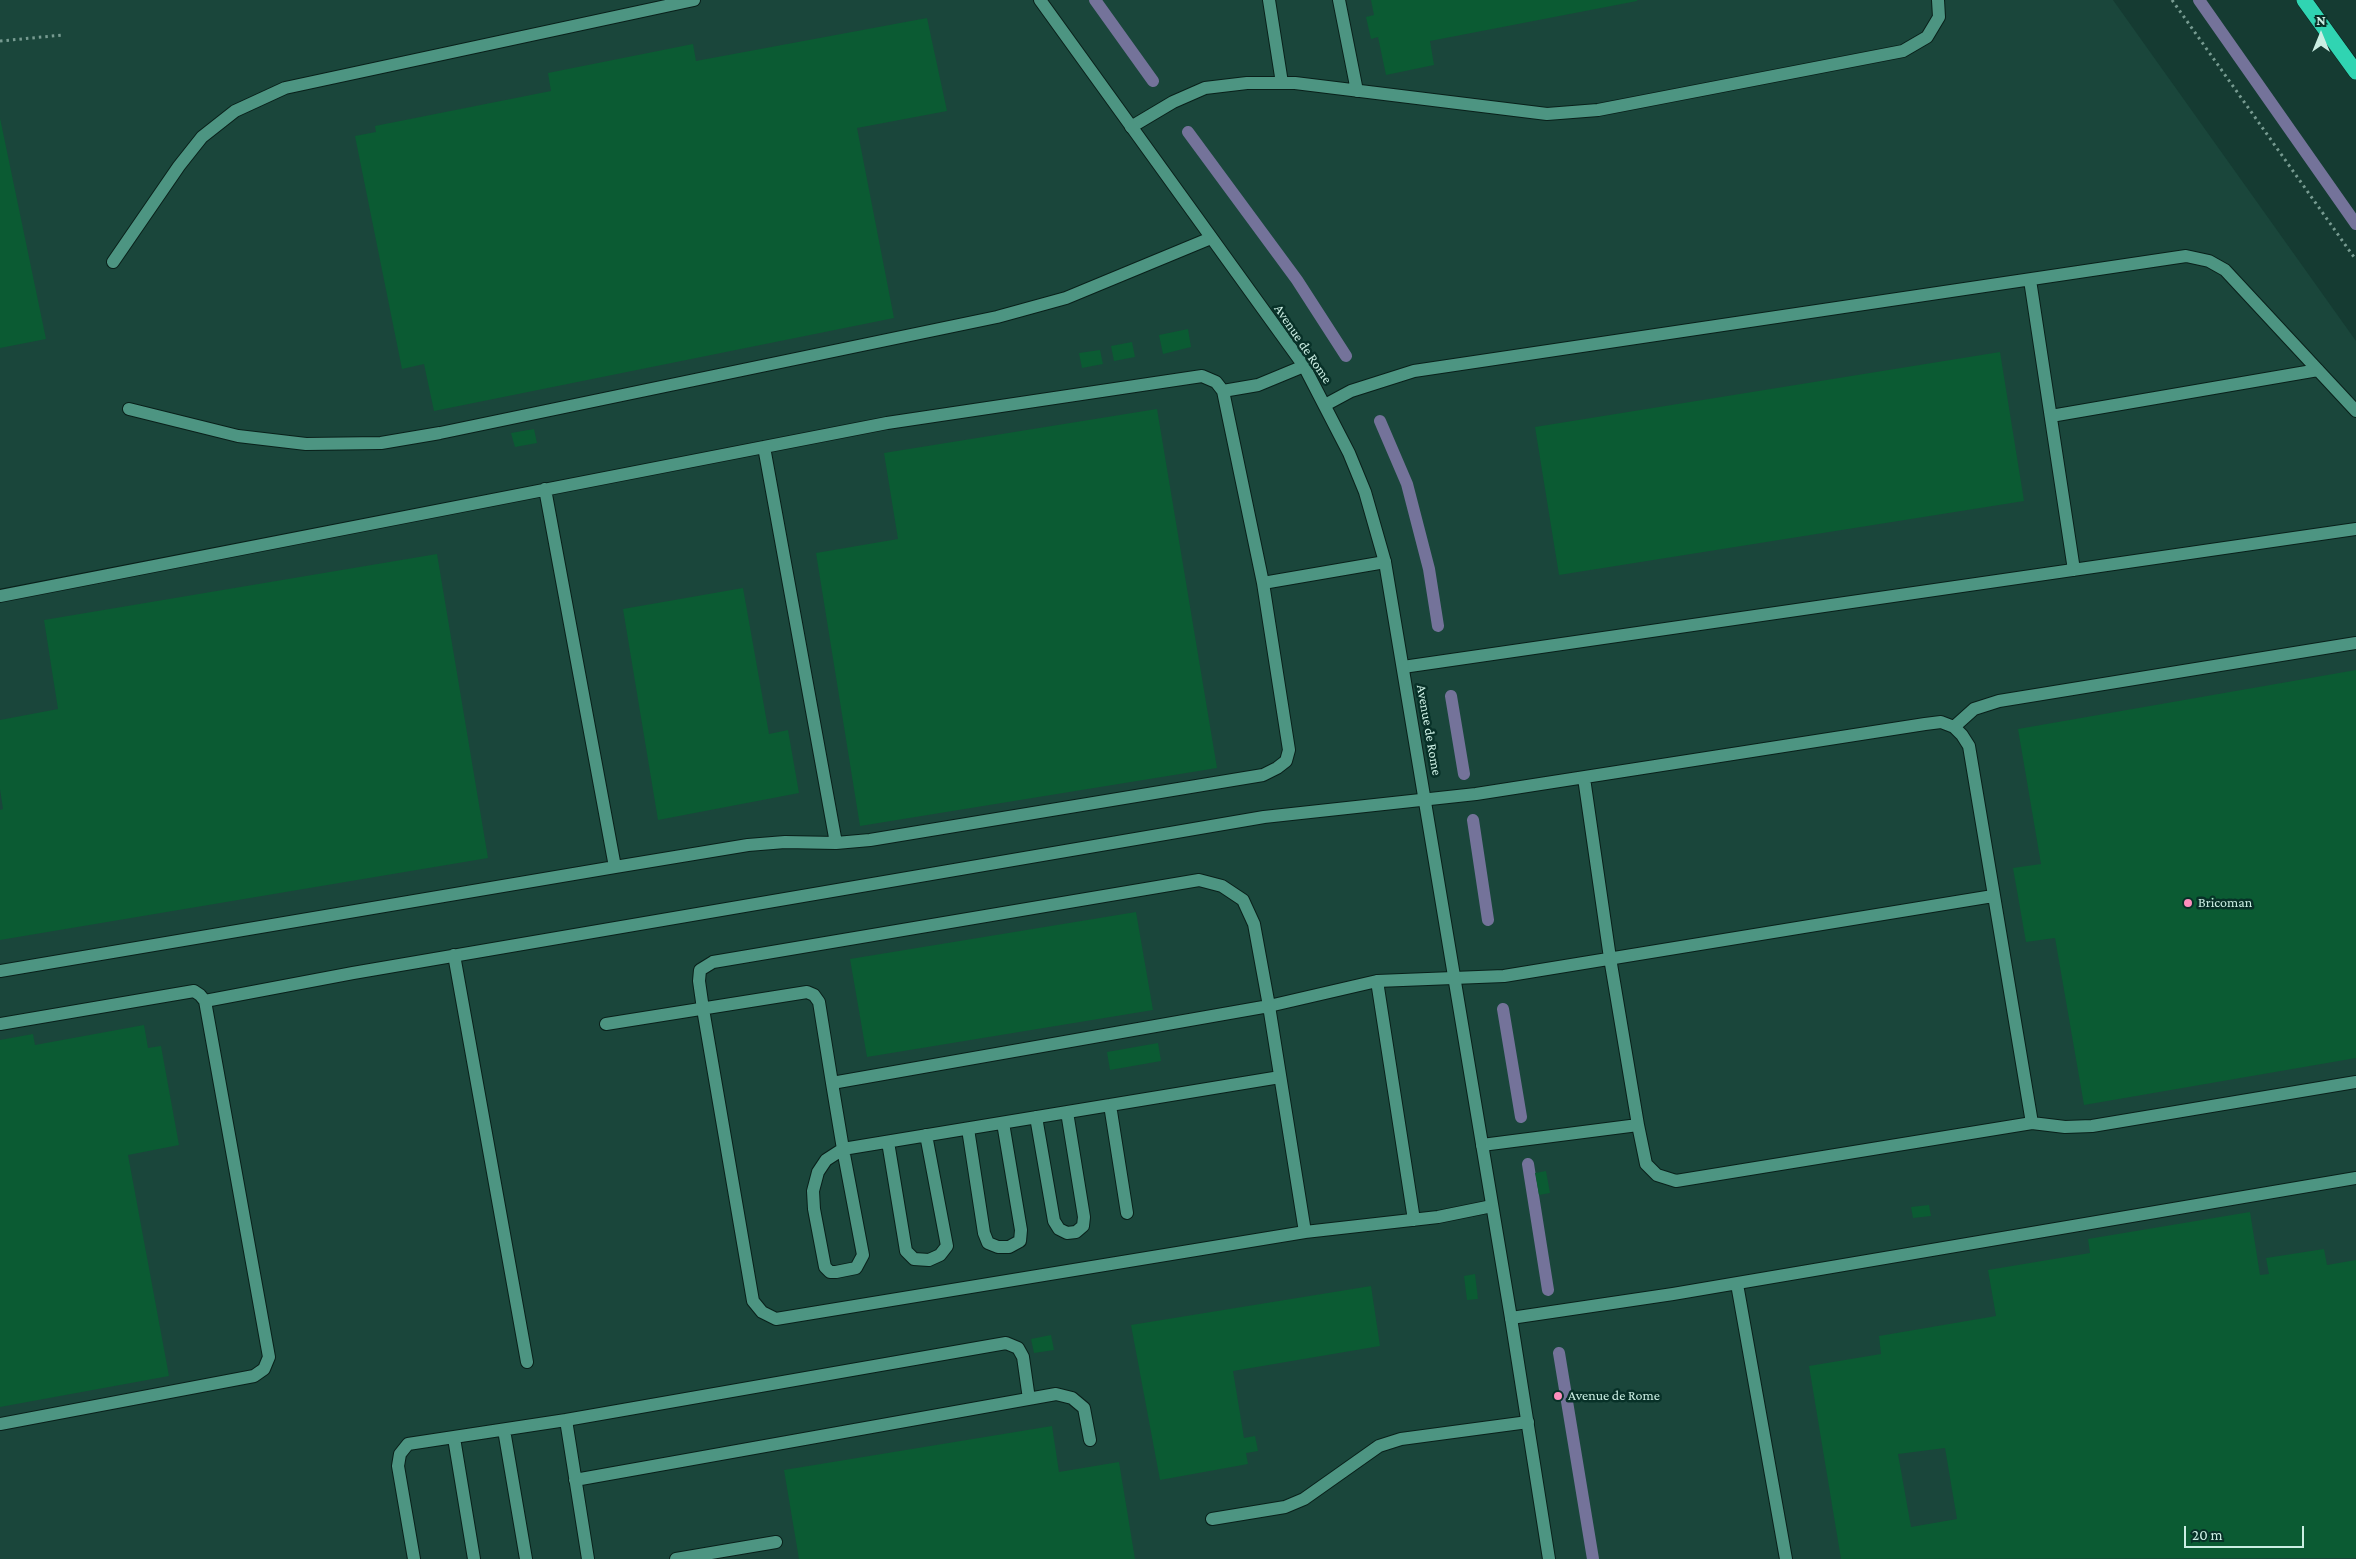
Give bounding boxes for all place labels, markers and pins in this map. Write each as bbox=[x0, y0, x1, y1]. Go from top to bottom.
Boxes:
place label: Bricoman bbox=[2198, 895, 2252, 911]
marker: Bricoman bbox=[2182, 897, 2194, 909]
place label: Avenue de Rome bbox=[1568, 1388, 1660, 1404]
marker: Avenue de Rome bbox=[1552, 1390, 1564, 1402]

